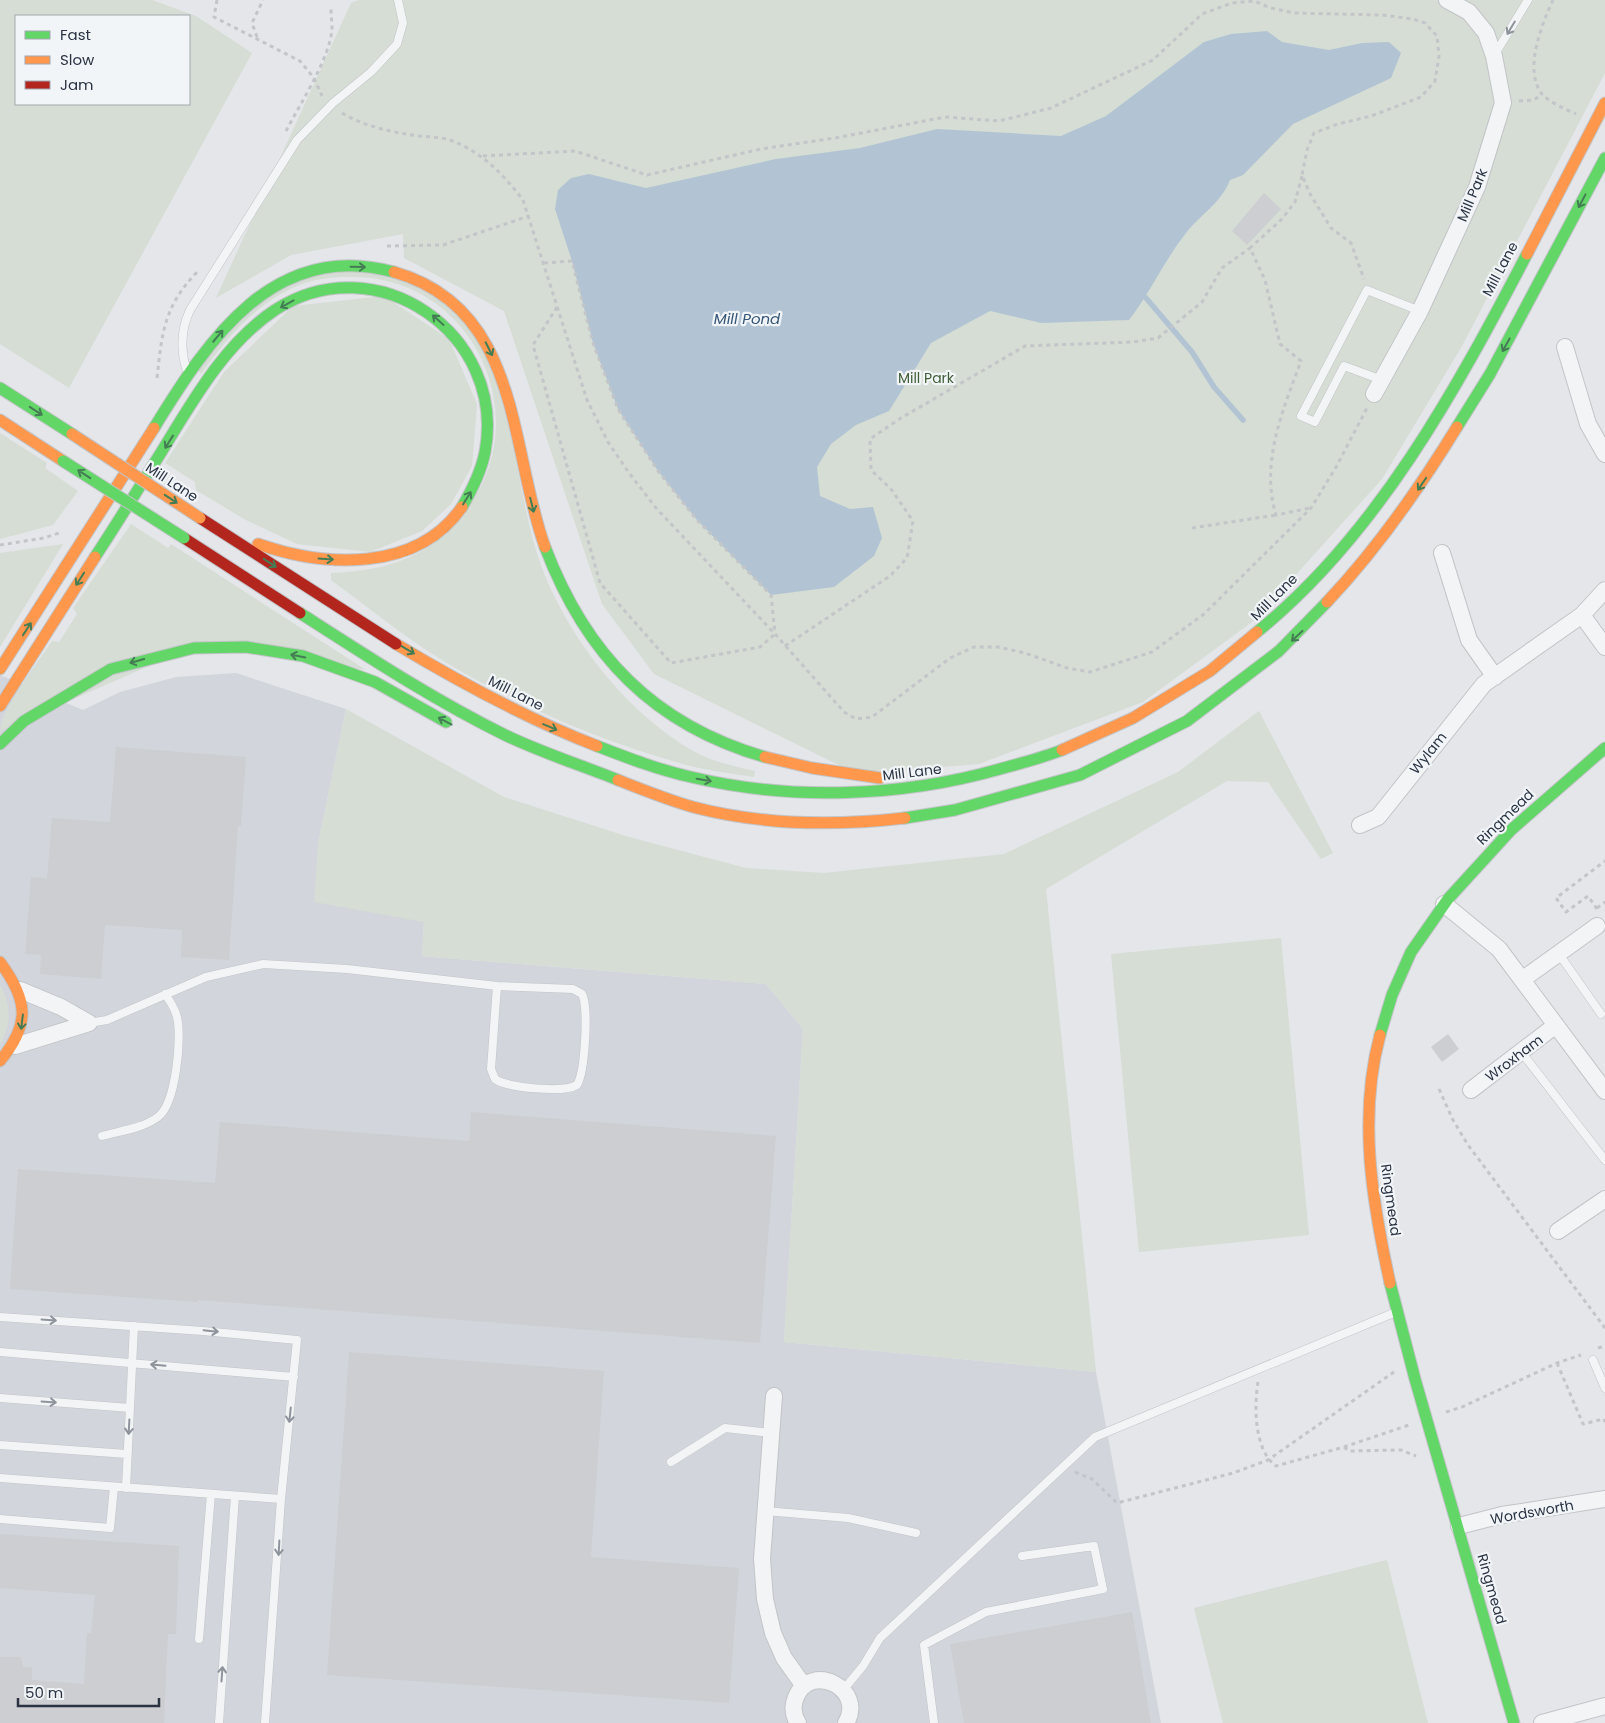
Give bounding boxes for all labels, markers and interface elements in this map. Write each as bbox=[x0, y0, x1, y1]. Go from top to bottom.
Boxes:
legend bbox=[15, 15, 190, 105]
one-way arrow bbox=[1505, 20, 1515, 34]
text: Fast bbox=[60, 24, 91, 45]
text: Slow bbox=[60, 49, 95, 70]
text: Jam bbox=[60, 74, 94, 95]
street label: Mill Park bbox=[1452, 165, 1492, 225]
one-way arrow bbox=[1577, 194, 1587, 209]
street label: Mill Lane bbox=[1477, 238, 1523, 300]
one-way arrow bbox=[350, 262, 366, 272]
one-way arrow bbox=[279, 299, 294, 309]
water label: Mill Pond bbox=[714, 308, 781, 329]
one-way arrow bbox=[432, 314, 445, 326]
one-way arrow bbox=[213, 330, 224, 343]
one-way arrow bbox=[1501, 337, 1511, 352]
one-way arrow bbox=[485, 341, 494, 356]
park label: Mill Park bbox=[898, 368, 955, 388]
one-way arrow bbox=[29, 406, 43, 416]
one-way arrow bbox=[163, 435, 173, 449]
street label: Mill Lane bbox=[142, 457, 203, 507]
one-way arrow bbox=[77, 469, 91, 479]
one-way arrow bbox=[1417, 476, 1427, 490]
one-way arrow bbox=[462, 492, 472, 506]
one-way arrow bbox=[164, 494, 178, 504]
one-way arrow bbox=[528, 496, 537, 512]
one-way arrow bbox=[318, 555, 334, 564]
one-way arrow bbox=[263, 558, 277, 568]
street label: Mill Lane bbox=[1246, 569, 1302, 625]
one-way arrow bbox=[75, 571, 85, 585]
one-way arrow bbox=[22, 622, 32, 636]
one-way arrow bbox=[1291, 630, 1303, 642]
one-way arrow bbox=[400, 645, 414, 655]
one-way arrow bbox=[290, 651, 306, 660]
one-way arrow bbox=[130, 657, 146, 667]
street label: Mill Lane bbox=[485, 671, 547, 716]
one-way arrow bbox=[438, 716, 453, 726]
one-way arrow bbox=[542, 723, 557, 733]
street label: Wylam bbox=[1405, 728, 1451, 778]
street label: Mill Lane bbox=[881, 758, 943, 786]
one-way arrow bbox=[695, 776, 711, 785]
street label: Ringmead bbox=[1472, 785, 1538, 849]
one-way arrow bbox=[17, 1013, 27, 1029]
street label: Wroxham bbox=[1481, 1030, 1547, 1086]
street label: Ringmead bbox=[1376, 1163, 1406, 1237]
one-way arrow bbox=[40, 1315, 56, 1325]
one-way arrow bbox=[202, 1326, 218, 1336]
one-way arrow bbox=[150, 1361, 166, 1370]
one-way arrow bbox=[40, 1397, 56, 1407]
one-way arrow bbox=[285, 1407, 295, 1423]
one-way arrow bbox=[124, 1419, 133, 1435]
street label: Wordsworth bbox=[1489, 1495, 1575, 1529]
one-way arrow bbox=[274, 1540, 283, 1556]
street label: Ringmead bbox=[1472, 1551, 1512, 1627]
one-way arrow bbox=[217, 1667, 227, 1683]
scale bar bbox=[18, 1676, 159, 1708]
text: 50 m bbox=[25, 1682, 63, 1703]

